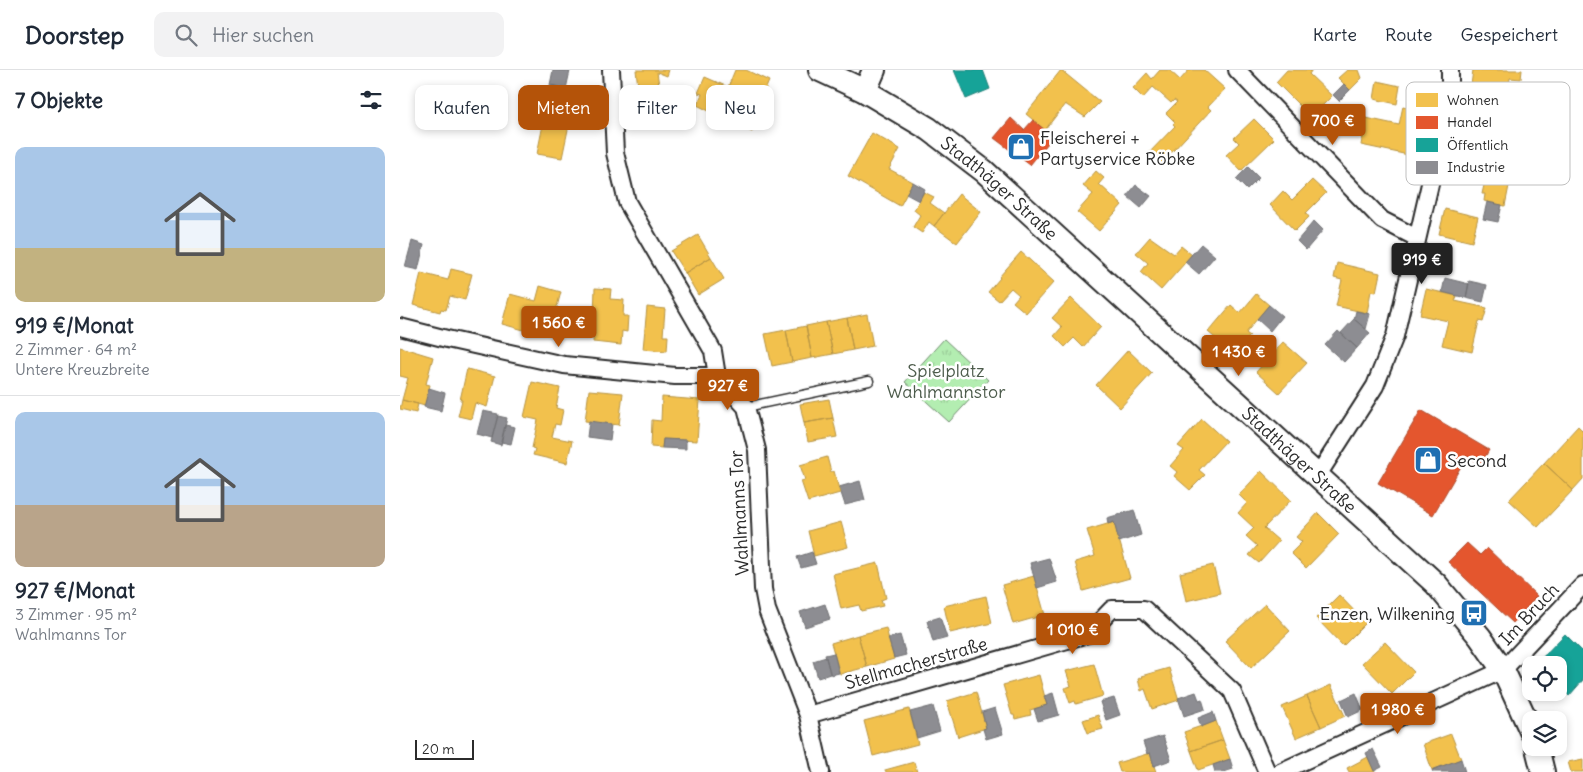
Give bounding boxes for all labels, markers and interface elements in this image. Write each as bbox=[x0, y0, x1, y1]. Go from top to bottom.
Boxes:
search box bbox=[154, 12, 504, 57]
text: Doorstep bbox=[25, 20, 124, 50]
icon: search bbox=[172, 21, 200, 49]
text: Hier suchen bbox=[212, 23, 314, 47]
text: Karte bbox=[1313, 23, 1357, 46]
text: Route bbox=[1385, 23, 1432, 46]
text: Gespeichert bbox=[1460, 23, 1558, 46]
legend bbox=[1406, 82, 1570, 185]
chip: Kaufen bbox=[415, 85, 508, 130]
chip: Mieten bbox=[518, 85, 609, 130]
chip: Filter bbox=[619, 85, 696, 130]
chip: Neu bbox=[706, 85, 774, 130]
icon: filters bbox=[357, 86, 385, 114]
text: 7 Objekte bbox=[15, 87, 103, 114]
text: Wohnen bbox=[1447, 91, 1499, 109]
pin: 700 € bbox=[1298, 104, 1368, 146]
text: 700 € bbox=[1312, 110, 1355, 130]
text: Handel bbox=[1447, 113, 1492, 131]
place label: Fleischerei + Partyservice Röbke bbox=[1040, 126, 1195, 170]
street label: Stadthäger Straße bbox=[936, 131, 1063, 245]
shop icon: Fleischerei + Partyservice Röbke bbox=[1006, 132, 1036, 162]
text: Öffentlich bbox=[1447, 136, 1508, 154]
text: Industrie bbox=[1447, 158, 1505, 176]
icon: home bbox=[155, 179, 245, 269]
pin: 919 € bbox=[1387, 242, 1457, 285]
text: 919 € bbox=[1403, 249, 1441, 269]
pin: 1 560 € bbox=[513, 306, 605, 348]
text: 919 €/Monat bbox=[15, 312, 134, 339]
text: 1 560 € bbox=[532, 312, 586, 332]
pin: 1 430 € bbox=[1193, 334, 1285, 377]
text: 2 Zimmer · 64 m² bbox=[15, 339, 137, 359]
text: 1 430 € bbox=[1212, 341, 1266, 361]
text: Untere Kreuzbreite bbox=[15, 359, 150, 379]
park label: Spielplatz Wahlmannstor bbox=[886, 359, 1006, 403]
pin: 927 € bbox=[693, 368, 763, 411]
text: 927 € bbox=[708, 375, 748, 395]
street label: Stadthäger Straße bbox=[1238, 401, 1362, 518]
icon: home bbox=[155, 445, 245, 535]
shop icon: Second bbox=[1413, 445, 1443, 475]
street label: Wahlmanns Tor bbox=[724, 449, 754, 576]
place label: Second bbox=[1447, 449, 1507, 472]
text: 927 €/Monat bbox=[15, 577, 135, 604]
street label: Im Bruch bbox=[1494, 578, 1564, 650]
bus stop icon: Enzen, Wilkening bbox=[1459, 598, 1489, 628]
place label: Enzen, Wilkening bbox=[1320, 602, 1455, 625]
text: 3 Zimmer · 95 m² bbox=[15, 604, 137, 624]
pin: 1 010 € bbox=[1027, 612, 1119, 655]
text: 1 010 € bbox=[1047, 619, 1099, 639]
text: Wahlmanns Tor bbox=[15, 624, 127, 644]
street label: Stellmacherstraße bbox=[842, 632, 990, 694]
map controls bbox=[1522, 656, 1567, 756]
button: locate bbox=[1522, 656, 1567, 701]
pin: 1 980 € bbox=[1352, 692, 1444, 735]
text: 1 980 € bbox=[1371, 699, 1425, 719]
button: layers bbox=[1522, 711, 1567, 756]
scale bar bbox=[415, 737, 474, 760]
text: 20 m bbox=[422, 740, 455, 758]

